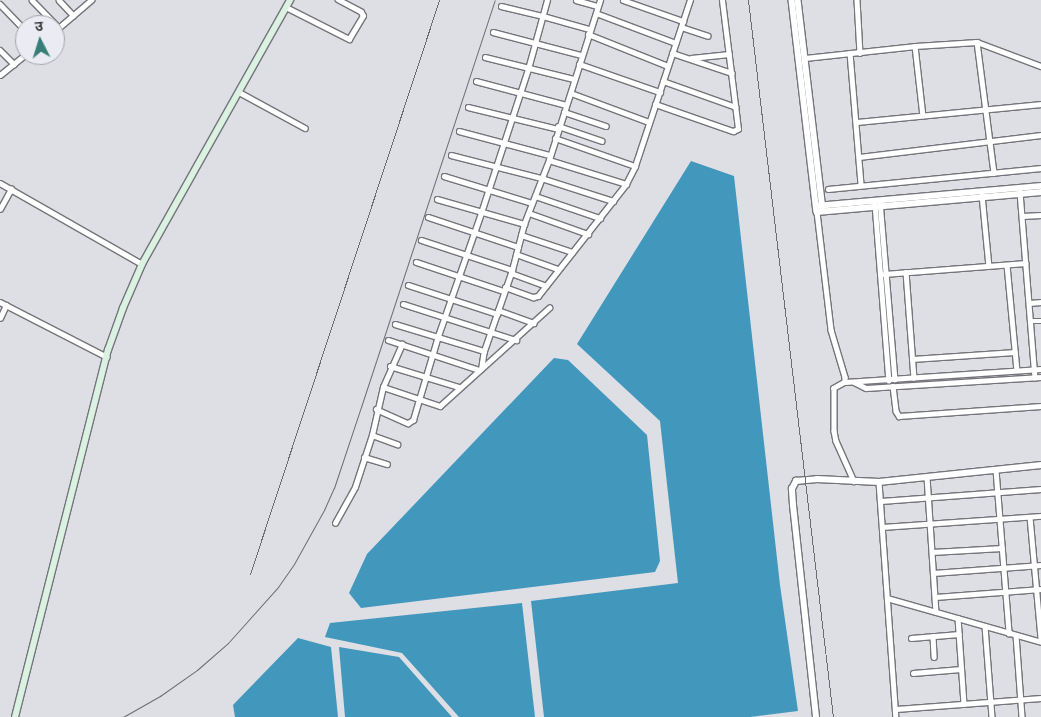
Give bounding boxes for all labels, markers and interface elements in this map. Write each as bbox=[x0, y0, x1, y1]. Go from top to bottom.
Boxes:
north arrow bbox=[15, 15, 65, 65]
text: उ bbox=[34, 18, 44, 34]

